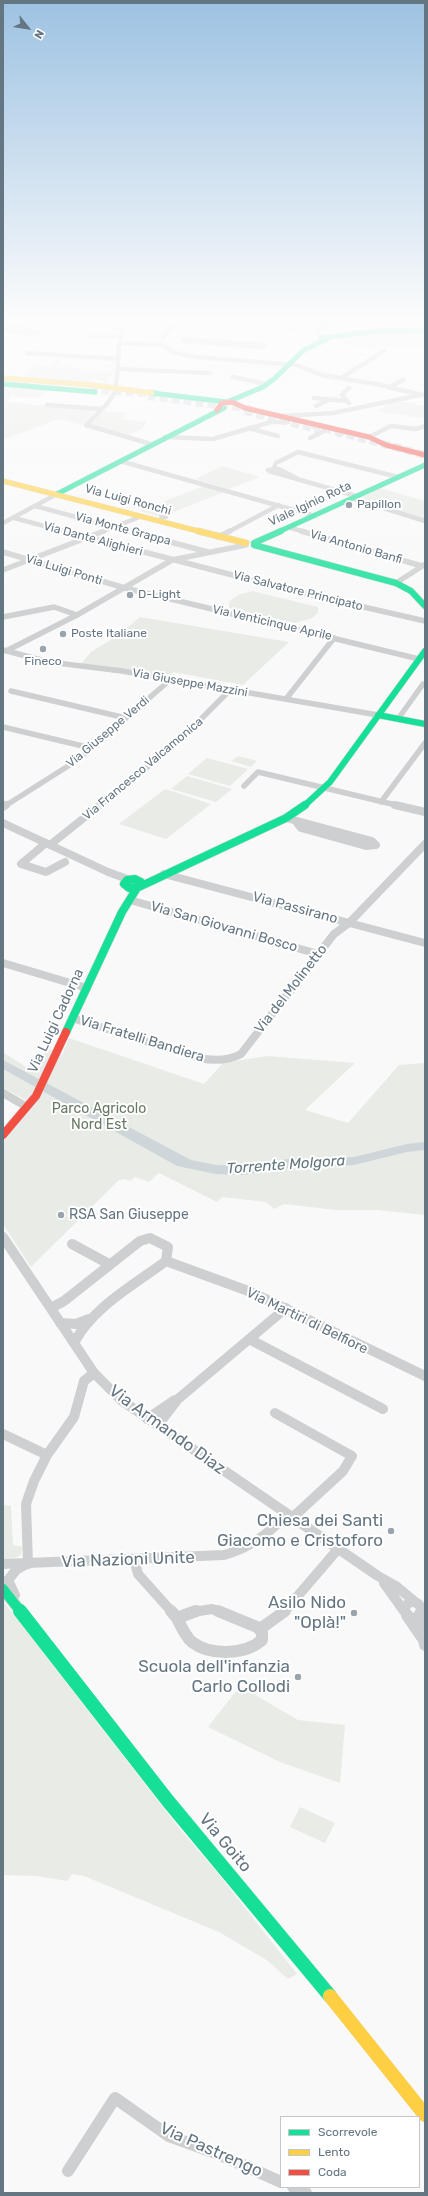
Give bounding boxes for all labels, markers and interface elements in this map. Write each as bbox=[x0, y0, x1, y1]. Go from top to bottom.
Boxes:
north arrow bbox=[8, 8, 48, 48]
text: N bbox=[31, 28, 46, 41]
street label: Viale Iginio Rota bbox=[267, 479, 353, 529]
street label: Via Luigi Ronchi bbox=[83, 482, 173, 518]
place label: Papillon bbox=[357, 498, 401, 512]
marker: Papillon bbox=[344, 500, 354, 510]
street label: Via Monte Grappa bbox=[74, 509, 172, 549]
street label: Via Dante Alighieri bbox=[42, 519, 144, 559]
street label: Via Antonio Banfi bbox=[308, 527, 404, 567]
street label: Via Luigi Ponti bbox=[24, 552, 104, 588]
street label: Via Salvatore Principato bbox=[232, 568, 364, 614]
place label: D-Light bbox=[138, 588, 181, 602]
marker: D-Light bbox=[125, 590, 135, 600]
street label: Via Venticinque Aprile bbox=[211, 602, 333, 644]
place label: Poste Italiane bbox=[71, 627, 147, 641]
marker: Poste Italiane bbox=[58, 629, 68, 639]
marker: Fineco bbox=[38, 644, 48, 654]
place label: Fineco bbox=[24, 655, 62, 669]
street label: Via Giuseppe Mazzini bbox=[131, 666, 249, 700]
street label: Via Giuseppe Verdi bbox=[64, 693, 152, 771]
street label: Via Francesco Valcamonica bbox=[80, 715, 206, 823]
street label: Via Passirano bbox=[251, 889, 339, 927]
street label: Via San Giovanni Bosco bbox=[149, 898, 299, 956]
street label: Via del Molinetto bbox=[251, 941, 331, 1037]
street label: Via Luigi Cadorna bbox=[24, 966, 88, 1076]
street label: Via Fratelli Bandiera bbox=[78, 1012, 206, 1066]
park label: Parco Agricolo Nord Est bbox=[52, 1101, 146, 1134]
water label: Torrente Molgora bbox=[226, 1152, 346, 1178]
place label: RSA San Giuseppe bbox=[69, 1207, 189, 1223]
marker: RSA San Giuseppe bbox=[56, 1210, 66, 1220]
street label: Via Martiri di Belfiore bbox=[243, 1284, 371, 1358]
street label: Via Armando Diaz bbox=[105, 1381, 229, 1479]
place label: Chiesa dei Santi Giacomo e Cristoforo bbox=[217, 1511, 383, 1551]
marker: Chiesa dei Santi Giacomo e Cristoforo bbox=[386, 1526, 396, 1536]
street label: Via Nazioni Unite bbox=[61, 1547, 195, 1573]
place label: Asilo Nido "Oplà!" bbox=[268, 1593, 346, 1633]
marker: Asilo Nido "Oplà!" bbox=[349, 1608, 359, 1618]
place label: Scuola dell'infanzia Carlo Collodi bbox=[138, 1657, 290, 1697]
marker: Scuola dell'infanzia Carlo Collodi bbox=[293, 1672, 303, 1682]
street label: Via Goito bbox=[194, 1809, 256, 1877]
legend bbox=[280, 2116, 420, 2188]
street label: Via Pastrengo bbox=[157, 2118, 265, 2182]
text: Scorrevole bbox=[318, 2125, 377, 2139]
text: Lento bbox=[318, 2145, 350, 2159]
text: Coda bbox=[318, 2165, 347, 2179]

